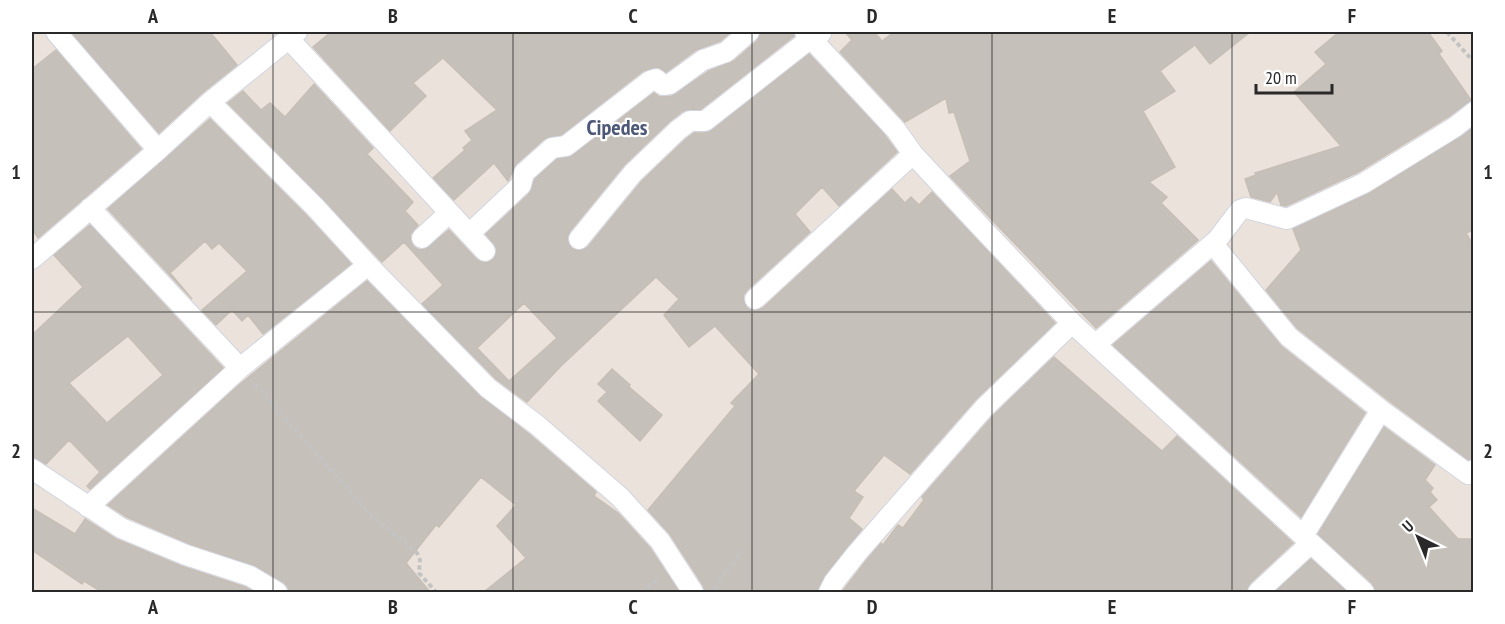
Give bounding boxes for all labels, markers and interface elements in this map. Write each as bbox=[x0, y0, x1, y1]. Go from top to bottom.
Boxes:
text: A bbox=[147, 3, 159, 29]
text: B bbox=[388, 3, 398, 29]
text: C bbox=[628, 3, 638, 29]
text: D bbox=[867, 3, 878, 29]
text: E bbox=[1108, 3, 1116, 29]
text: F bbox=[1348, 3, 1356, 29]
scale bar bbox=[1256, 57, 1332, 95]
text: 20 m bbox=[1265, 66, 1297, 89]
district label: Cipedes bbox=[586, 113, 648, 141]
text: 1 bbox=[11, 159, 21, 185]
text: 1 bbox=[1483, 159, 1493, 185]
text: 2 bbox=[11, 438, 21, 464]
text: 2 bbox=[1483, 438, 1493, 464]
north arrow bbox=[1388, 507, 1448, 567]
text: U bbox=[1398, 516, 1418, 536]
text: A bbox=[147, 594, 159, 620]
text: B bbox=[388, 594, 398, 620]
text: C bbox=[628, 594, 638, 620]
text: D bbox=[867, 594, 878, 620]
text: E bbox=[1108, 594, 1116, 620]
text: F bbox=[1348, 594, 1356, 620]

